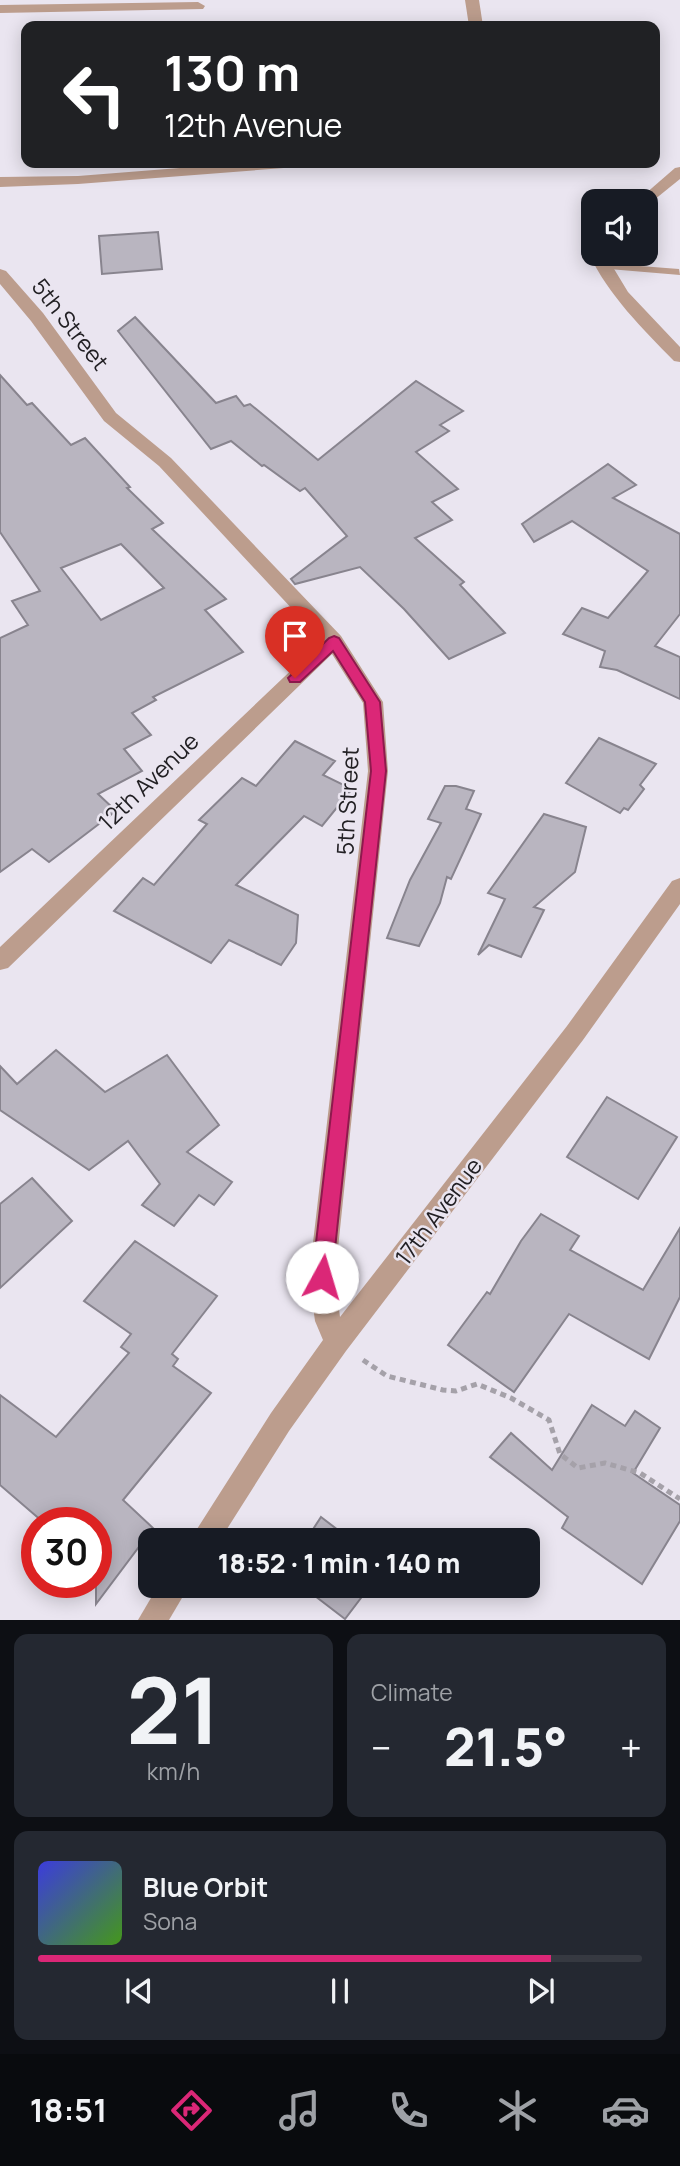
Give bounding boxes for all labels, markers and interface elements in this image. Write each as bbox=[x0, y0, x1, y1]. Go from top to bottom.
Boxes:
text: 130 m bbox=[164, 39, 300, 106]
icon: left bbox=[49, 49, 140, 140]
text: 12th Avenue bbox=[164, 103, 343, 147]
map controls bbox=[581, 189, 658, 266]
button: sound bbox=[581, 189, 658, 266]
street label: 5th Street bbox=[25, 271, 117, 377]
pin bbox=[265, 606, 325, 678]
icon: arrive bbox=[276, 617, 314, 655]
street label: 12th Avenue bbox=[91, 725, 205, 837]
street label: 5th Street bbox=[328, 746, 366, 856]
street label: 17th Avenue bbox=[387, 1151, 489, 1271]
position arrow bbox=[285, 1240, 359, 1314]
speed limit sign: 30 bbox=[21, 1507, 112, 1598]
text: 18:52 · 1 min · 140 m bbox=[218, 1545, 460, 1581]
text: 21 bbox=[126, 1647, 221, 1771]
text: Climate bbox=[371, 1676, 453, 1708]
text: 21.5° bbox=[444, 1711, 568, 1782]
text: − bbox=[371, 1721, 392, 1773]
text: + bbox=[620, 1721, 642, 1773]
text: km/h bbox=[147, 1755, 200, 1787]
text: Blue Orbit bbox=[143, 1869, 268, 1905]
text: Sona bbox=[143, 1905, 197, 1937]
icon: previous bbox=[120, 1972, 158, 2010]
icon: pause bbox=[321, 1972, 359, 2010]
icon: next bbox=[522, 1972, 560, 2010]
icon: directions bbox=[167, 2086, 216, 2135]
icon: music bbox=[275, 2086, 324, 2135]
icon: phone bbox=[384, 2086, 433, 2135]
icon: climate bbox=[493, 2086, 542, 2135]
icon: car bbox=[601, 2086, 650, 2135]
text: 18:51 bbox=[30, 2088, 107, 2132]

